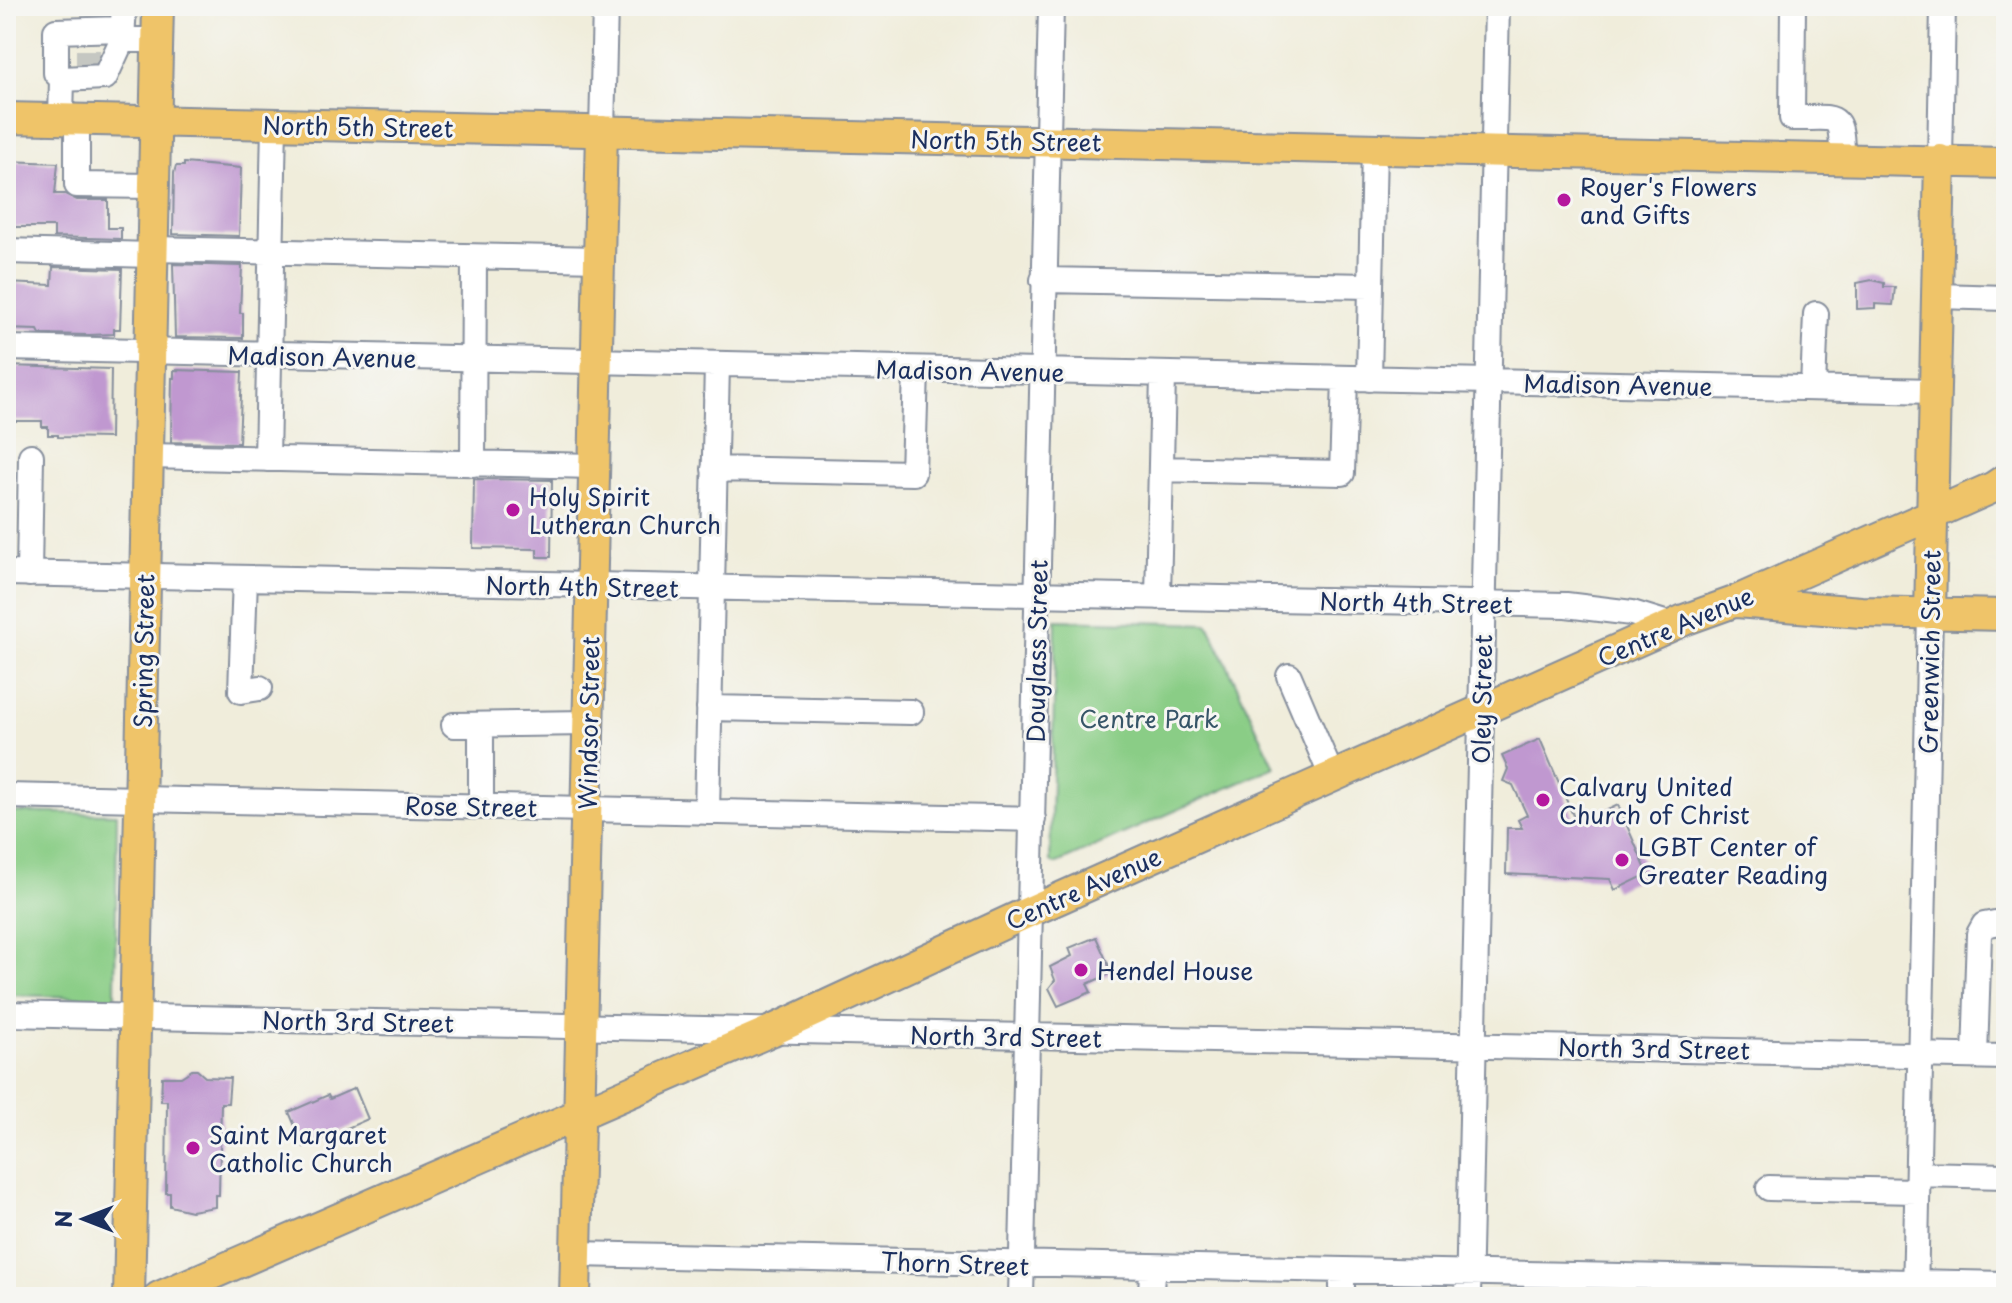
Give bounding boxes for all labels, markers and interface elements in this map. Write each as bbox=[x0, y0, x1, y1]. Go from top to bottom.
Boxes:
street label: North 5th Street bbox=[262, 106, 454, 146]
street label: North 5th Street bbox=[910, 120, 1102, 160]
place label: Royer's Flowers and Gifts bbox=[1580, 168, 1757, 232]
marker: Royer's Flowers and Gifts bbox=[1555, 191, 1573, 209]
street label: Madison Avenue bbox=[227, 336, 417, 376]
street label: Madison Avenue bbox=[875, 350, 1065, 390]
street label: Madison Avenue bbox=[1523, 364, 1713, 404]
place label: Holy Spirit Lutheran Church bbox=[529, 478, 721, 542]
marker: Holy Spirit Lutheran Church bbox=[504, 501, 522, 519]
street label: Greenwich Street bbox=[1909, 549, 1949, 754]
street label: Douglass Street bbox=[1016, 559, 1056, 743]
street label: North 4th Street bbox=[485, 566, 679, 606]
street label: Spring Street bbox=[124, 573, 162, 728]
street label: Centre Avenue bbox=[1591, 577, 1759, 675]
street label: North 4th Street bbox=[1319, 582, 1513, 622]
street label: Oley Street bbox=[1462, 634, 1500, 764]
street label: Windsor Street bbox=[568, 636, 608, 810]
park label: Centre Park bbox=[1079, 700, 1219, 736]
place label: Calvary United Church of Christ bbox=[1559, 768, 1750, 832]
street label: Rose Street bbox=[404, 787, 538, 825]
marker: Calvary United Church of Christ bbox=[1534, 791, 1552, 809]
place label: LGBT Center of Greater Reading bbox=[1638, 828, 1828, 892]
street label: Centre Avenue bbox=[1000, 838, 1166, 938]
marker: LGBT Center of Greater Reading bbox=[1613, 851, 1631, 869]
place label: Hendel House bbox=[1097, 952, 1253, 988]
marker: Hendel House bbox=[1072, 961, 1090, 979]
street label: North 3rd Street bbox=[262, 1001, 455, 1041]
street label: North 3rd Street bbox=[910, 1016, 1103, 1056]
street label: North 3rd Street bbox=[1558, 1028, 1751, 1068]
place label: Saint Margaret Catholic Church bbox=[209, 1116, 393, 1180]
marker: Saint Margaret Catholic Church bbox=[184, 1139, 202, 1157]
north arrow bbox=[44, 1179, 124, 1259]
text: N bbox=[46, 1210, 79, 1228]
street label: Thorn Street bbox=[880, 1242, 1030, 1284]

